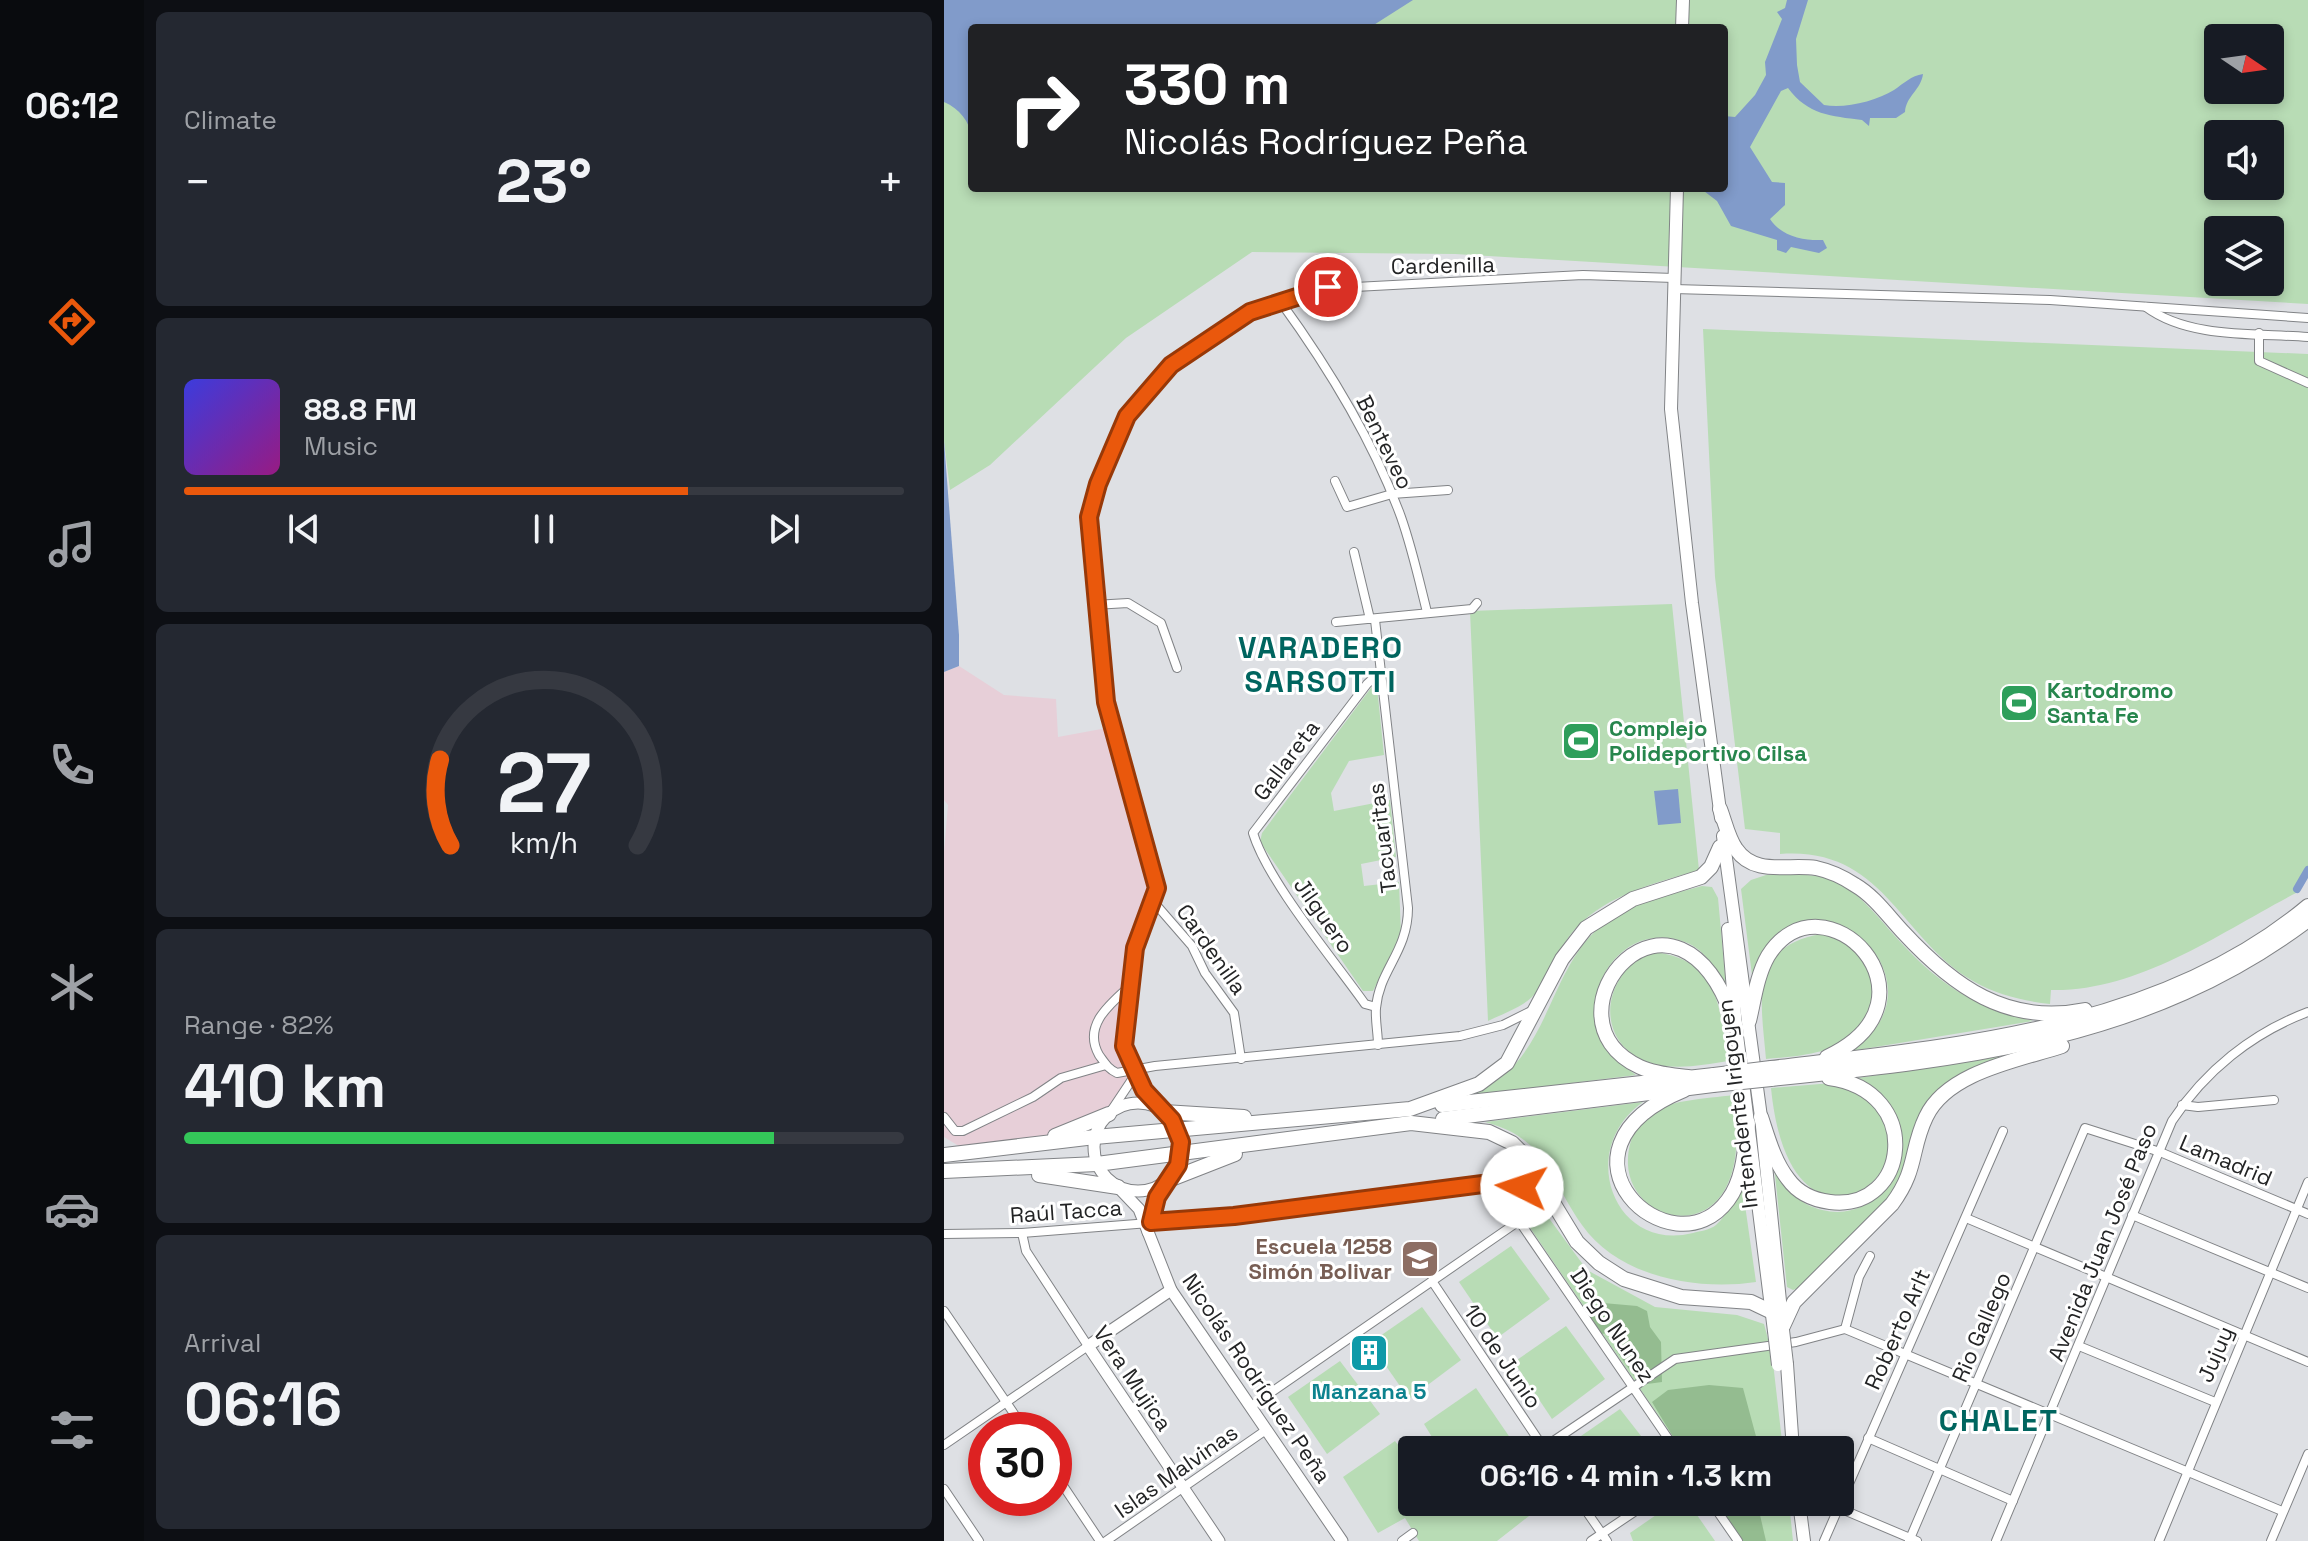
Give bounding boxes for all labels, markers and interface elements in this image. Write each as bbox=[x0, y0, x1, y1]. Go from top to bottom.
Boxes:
north arrow bbox=[2204, 24, 2284, 104]
map controls bbox=[2204, 24, 2284, 296]
text: 330 m bbox=[1124, 49, 1290, 120]
icon: right bbox=[992, 56, 1096, 160]
text: 06:12 bbox=[25, 83, 119, 129]
text: Climate bbox=[184, 103, 277, 137]
text: Nicolás Rodríguez Peña bbox=[1124, 119, 1528, 165]
button: sound bbox=[2204, 120, 2284, 200]
text: 23° bbox=[496, 143, 592, 220]
text: − bbox=[184, 154, 211, 210]
text: + bbox=[877, 154, 904, 210]
button: layers bbox=[2204, 216, 2284, 296]
street label: Cardenilla bbox=[1391, 250, 1496, 280]
pin bbox=[1294, 253, 1362, 321]
icon: arrive bbox=[1306, 265, 1350, 309]
icon: directions bbox=[44, 294, 100, 350]
text: 88.8 FM bbox=[304, 390, 417, 429]
street label: Benteveo bbox=[1350, 390, 1420, 494]
text: Music bbox=[304, 429, 378, 463]
icon: previous bbox=[282, 507, 326, 551]
icon: pause bbox=[522, 507, 566, 551]
icon: next bbox=[762, 507, 806, 551]
icon: music bbox=[44, 516, 100, 572]
district label: VARADERO SARSOTTI bbox=[1238, 628, 1404, 701]
place label: Kartodromo Santa Fe bbox=[2047, 676, 2173, 729]
sports icon: Kartodromo Santa Fe bbox=[1998, 682, 2040, 724]
street label: Gallareta bbox=[1247, 714, 1326, 806]
place label: Complejo Polideportivo Cilsa bbox=[1609, 714, 1807, 767]
sports icon: Complejo Polideportivo Cilsa bbox=[1560, 720, 1602, 762]
text: 27 bbox=[497, 730, 591, 836]
icon: phone bbox=[44, 737, 100, 793]
street label: Tacuaritas bbox=[1361, 781, 1403, 895]
text: km/h bbox=[510, 826, 578, 862]
street label: Jilguero bbox=[1288, 872, 1360, 958]
street label: Cardenilla bbox=[1171, 898, 1254, 1000]
icon: climate bbox=[44, 959, 100, 1015]
street label: Intendente Irigoyen bbox=[1710, 998, 1764, 1210]
text: Range · 82% bbox=[184, 1008, 334, 1042]
text: 410 km bbox=[184, 1048, 386, 1125]
street label: Avenida Juan José Paso bbox=[2041, 1119, 2163, 1365]
street label: Lamadrid bbox=[2175, 1128, 2277, 1192]
position arrow bbox=[1480, 1145, 1564, 1229]
icon: car bbox=[44, 1181, 100, 1237]
street label: Raúl Tacca bbox=[1009, 1193, 1123, 1229]
place label: Escuela 1258 Simón Bolivar bbox=[1248, 1232, 1392, 1285]
school or university icon: Escuela 1258 Simón Bolivar bbox=[1399, 1238, 1441, 1280]
street label: Diego Nunez bbox=[1564, 1262, 1662, 1388]
street label: Roberto Arlt bbox=[1858, 1264, 1936, 1394]
street label: Nicolás Rodríguez Peña bbox=[1176, 1268, 1338, 1488]
street label: Rio Gallego bbox=[1945, 1268, 2017, 1386]
street label: 10 de Junio bbox=[1458, 1298, 1548, 1414]
street label: Vera Mujica bbox=[1088, 1320, 1179, 1436]
street label: Jujuy bbox=[2191, 1322, 2239, 1386]
text: Arrival bbox=[184, 1326, 261, 1360]
building icon: Manzana 5 bbox=[1348, 1332, 1390, 1374]
text: 06:16 bbox=[184, 1366, 342, 1443]
place label: Manzana 5 bbox=[1312, 1377, 1426, 1405]
district label: CHALET bbox=[1939, 1401, 2059, 1440]
icon: filters bbox=[44, 1402, 100, 1458]
speed limit sign: 30 bbox=[968, 1412, 1072, 1516]
street label: Islas Malvinas bbox=[1109, 1418, 1243, 1524]
text: 06:16 · 4 min · 1.3 km bbox=[1480, 1456, 1772, 1495]

